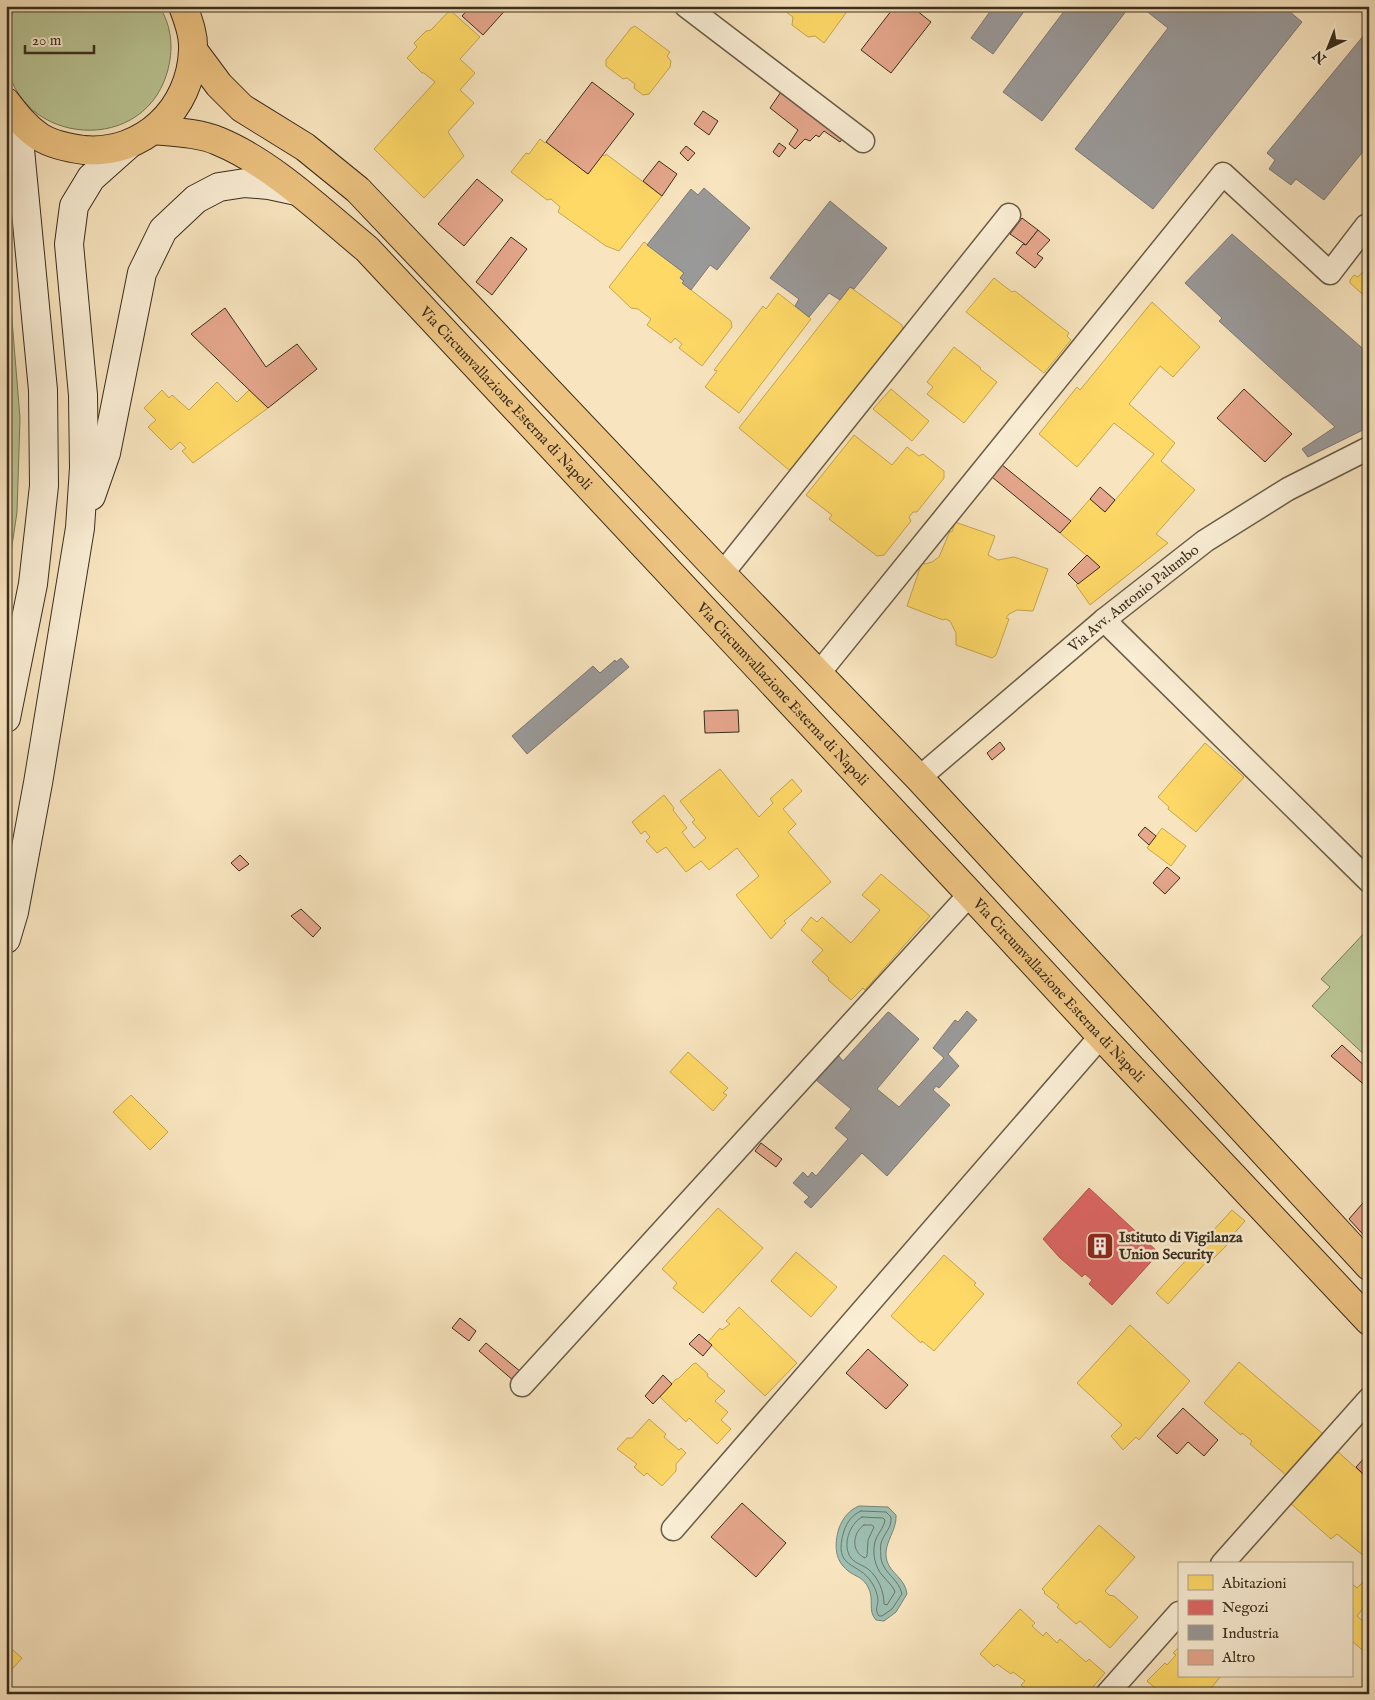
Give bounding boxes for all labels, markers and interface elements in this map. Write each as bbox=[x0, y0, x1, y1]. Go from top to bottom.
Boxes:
scale bar bbox=[25, 22, 94, 54]
north arrow bbox=[1302, 22, 1352, 72]
text: 20 m bbox=[32, 31, 62, 50]
text: N bbox=[1309, 46, 1331, 68]
street label: Via Circumvallazione Esterna di Napoli bbox=[415, 302, 597, 494]
street label: Via Avv. Antonio Palumbo bbox=[1063, 540, 1203, 657]
street label: Via Circumvallazione Esterna di Napoli bbox=[692, 598, 873, 790]
street label: Via Circumvallazione Esterna di Napoli bbox=[968, 893, 1149, 1086]
place label: Istituto di Vigilanza Union Security bbox=[1118, 1228, 1243, 1264]
building icon: Istituto di Vigilanza Union Security bbox=[1085, 1231, 1115, 1261]
legend bbox=[1178, 1562, 1352, 1678]
text: Abitazioni bbox=[1221, 1574, 1287, 1593]
text: Negozi bbox=[1222, 1598, 1269, 1617]
text: Industria bbox=[1222, 1624, 1279, 1643]
text: Altro bbox=[1221, 1648, 1255, 1667]

